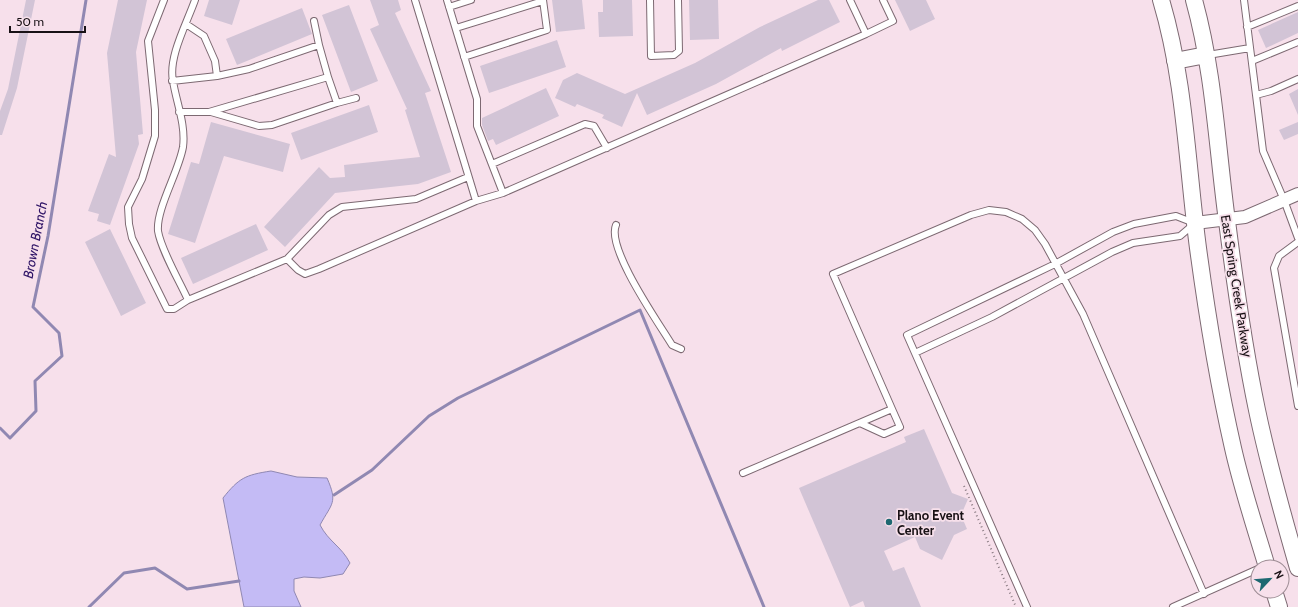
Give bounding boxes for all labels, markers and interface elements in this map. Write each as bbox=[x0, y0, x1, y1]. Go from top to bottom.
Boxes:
scale bar bbox=[10, 8, 85, 34]
text: 50 m bbox=[16, 14, 44, 29]
water label: Brown Branch bbox=[19, 200, 51, 280]
street label: East Spring Creek Parkway bbox=[1218, 214, 1256, 359]
place label: Plano Event Center bbox=[897, 507, 965, 538]
marker: Plano Event Center bbox=[884, 517, 894, 527]
north arrow bbox=[1250, 559, 1290, 599]
text: N bbox=[1271, 568, 1287, 581]

